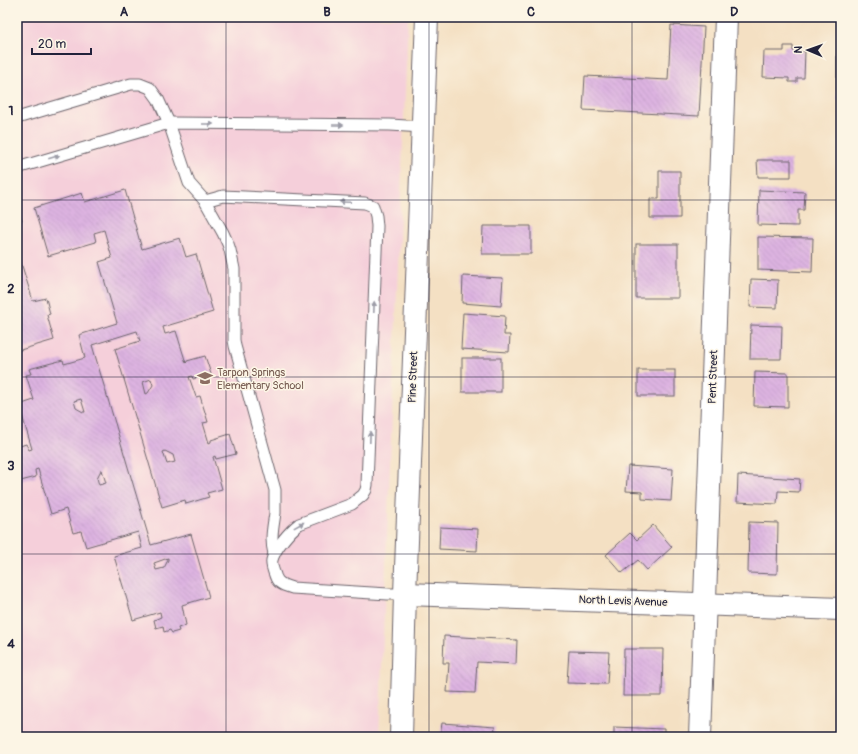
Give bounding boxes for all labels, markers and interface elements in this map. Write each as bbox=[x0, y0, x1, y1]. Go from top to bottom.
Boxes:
text: A bbox=[120, 4, 129, 20]
text: B bbox=[323, 4, 331, 20]
text: C bbox=[527, 4, 535, 20]
text: D bbox=[730, 4, 738, 20]
scale bar bbox=[32, 30, 91, 56]
north arrow bbox=[788, 30, 828, 70]
text: 20 m bbox=[38, 37, 67, 52]
text: N bbox=[792, 45, 805, 54]
text: 1 bbox=[8, 103, 14, 119]
one-way arrow bbox=[202, 121, 215, 127]
one-way arrow bbox=[332, 122, 345, 128]
one-way arrow bbox=[49, 154, 61, 160]
one-way arrow bbox=[338, 199, 351, 205]
text: 2 bbox=[7, 281, 15, 297]
one-way arrow bbox=[371, 300, 377, 313]
street label: Pent Street bbox=[706, 349, 720, 404]
street label: Pine Street bbox=[406, 350, 420, 403]
place label: Tarpon Springs Elementary School bbox=[217, 366, 304, 392]
school or university icon: Tarpon Springs Elementary School bbox=[196, 369, 214, 387]
one-way arrow bbox=[366, 431, 373, 443]
text: 3 bbox=[7, 458, 15, 474]
one-way arrow bbox=[293, 522, 305, 528]
street label: North Levis Avenue bbox=[578, 593, 668, 609]
text: 4 bbox=[7, 636, 15, 652]

